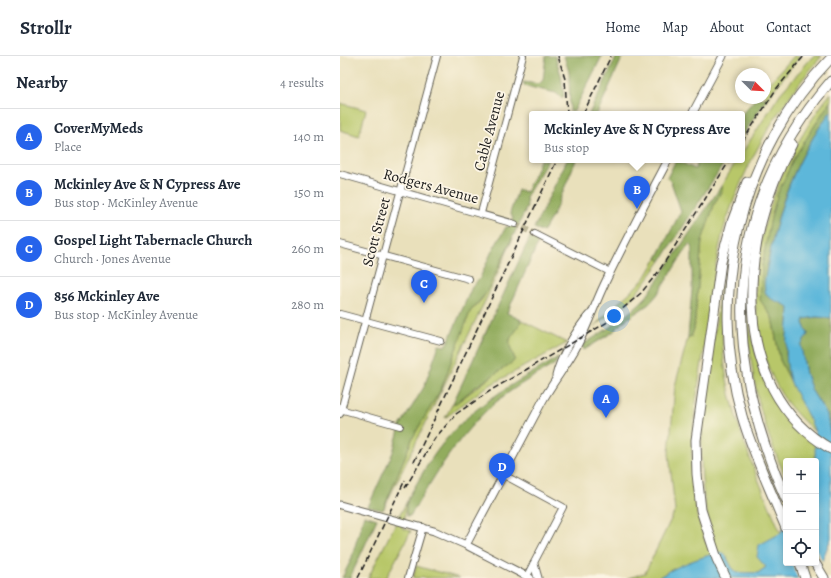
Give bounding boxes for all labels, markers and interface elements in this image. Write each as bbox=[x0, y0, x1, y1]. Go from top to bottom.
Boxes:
text: Strollr bbox=[20, 15, 72, 41]
text: Home bbox=[605, 18, 640, 37]
text: Map bbox=[662, 18, 688, 37]
text: About bbox=[710, 18, 744, 37]
text: Contact bbox=[766, 18, 811, 37]
north arrow bbox=[735, 68, 771, 104]
text: Nearby bbox=[16, 71, 67, 94]
text: 4 results bbox=[280, 74, 324, 91]
street label: Cable Avenue bbox=[469, 89, 509, 173]
popup bbox=[529, 111, 745, 163]
text: CoverMyMeds bbox=[54, 118, 143, 138]
text: Mckinley Ave & N Cypress Ave bbox=[544, 119, 730, 139]
text: A bbox=[25, 128, 33, 145]
text: 140 m bbox=[293, 128, 324, 145]
text: Place bbox=[54, 138, 82, 155]
text: Bus stop bbox=[544, 139, 589, 156]
street label: Rodgers Avenue bbox=[381, 164, 481, 208]
text: Mckinley Ave & N Cypress Ave bbox=[54, 174, 241, 194]
pin: B bbox=[624, 176, 650, 209]
text: B bbox=[25, 184, 33, 201]
text: 150 m bbox=[294, 184, 324, 201]
text: Bus stop · McKinley Avenue bbox=[54, 194, 198, 211]
street label: Scott Street bbox=[357, 195, 395, 269]
text: Gospel Light Tabernacle Church bbox=[54, 230, 252, 250]
text: C bbox=[25, 240, 33, 257]
text: 260 m bbox=[291, 240, 324, 257]
text: Church · Jones Avenue bbox=[54, 250, 171, 267]
pin: C bbox=[411, 270, 437, 303]
text: 856 Mckinley Ave bbox=[54, 286, 160, 306]
text: D bbox=[24, 296, 34, 313]
text: 280 m bbox=[291, 296, 324, 313]
text: Bus stop · McKinley Avenue bbox=[54, 306, 198, 323]
your location bbox=[604, 306, 624, 326]
pin: A bbox=[593, 385, 619, 418]
pin: D bbox=[489, 453, 515, 486]
map controls bbox=[783, 458, 819, 566]
button: + bbox=[783, 458, 819, 494]
button: − bbox=[783, 494, 819, 530]
button: locate bbox=[783, 530, 819, 566]

